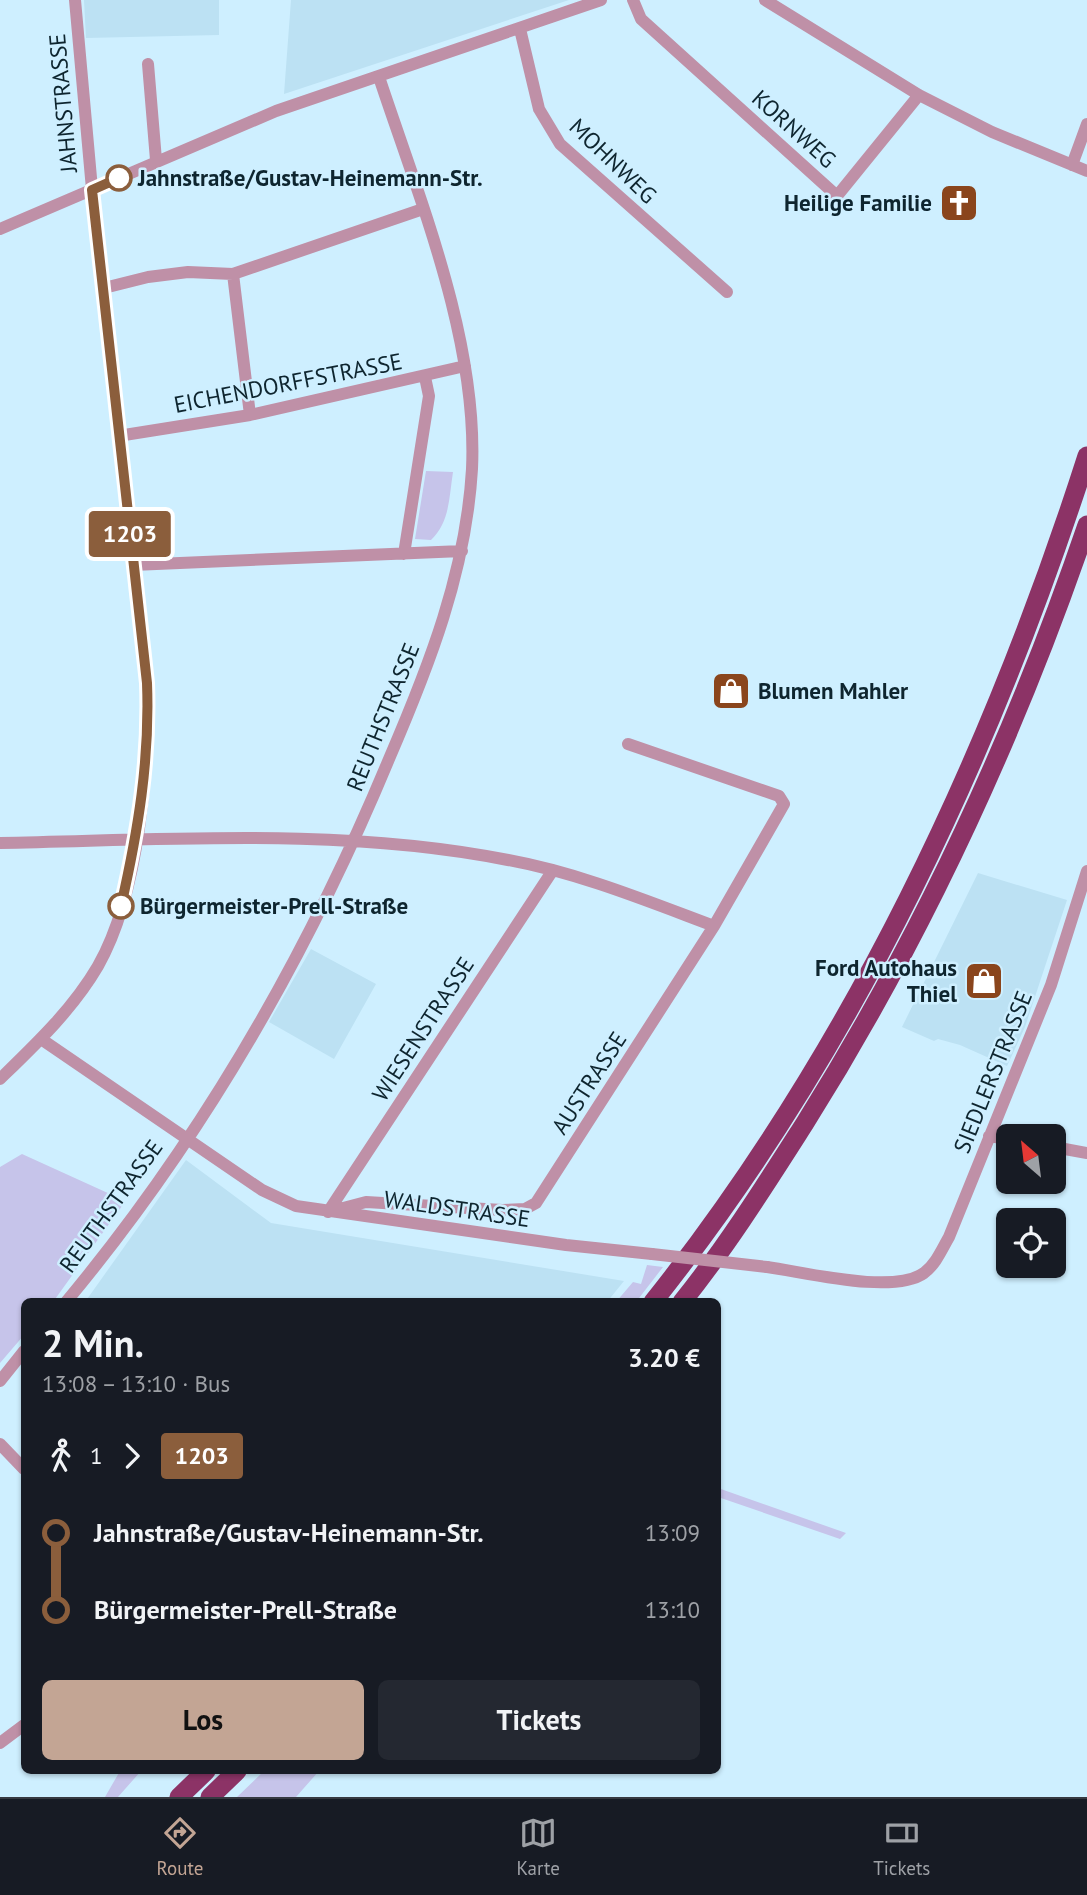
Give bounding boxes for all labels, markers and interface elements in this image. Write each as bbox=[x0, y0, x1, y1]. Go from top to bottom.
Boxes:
street label: JAHNSTRASSE bbox=[42, 32, 83, 175]
street label: KORNWEG bbox=[746, 83, 842, 174]
street label: MOHNWEG bbox=[564, 112, 663, 209]
place label: Jahnstraße/Gustav-Heinemann-Str. bbox=[137, 163, 483, 192]
marker: Jahnstraße/Gustav-Heinemann-Str. bbox=[106, 165, 132, 191]
church icon: Heilige Familie bbox=[938, 182, 980, 224]
place label: Heilige Familie bbox=[784, 188, 932, 217]
street label: EICHENDORFFSTRASSE bbox=[171, 346, 405, 419]
line badge: 1203 bbox=[81, 511, 179, 557]
text: 1203 bbox=[103, 518, 157, 549]
street label: REUTHSTRASSE bbox=[340, 638, 425, 795]
shop icon: Blumen Mahler bbox=[710, 670, 752, 712]
place label: Blumen Mahler bbox=[758, 676, 909, 705]
place label: Bürgermeister-Prell-Straße bbox=[140, 891, 408, 920]
marker: Bürgermeister-Prell-Straße bbox=[108, 893, 134, 919]
street label: WIESENSTRASSE bbox=[365, 951, 480, 1106]
place label: Ford Autohaus Thiel bbox=[815, 953, 957, 1008]
shop icon: Ford Autohaus Thiel bbox=[963, 960, 1005, 1002]
street label: SIEDLERSTRASSE bbox=[947, 986, 1038, 1157]
street label: AUSTRASSE bbox=[545, 1026, 633, 1140]
north arrow bbox=[996, 1124, 1066, 1194]
map controls bbox=[996, 1124, 1066, 1278]
street label: REUTHSTRASSE bbox=[53, 1133, 169, 1278]
street label: WALDSTRASSE bbox=[382, 1184, 532, 1233]
button: locate bbox=[996, 1208, 1066, 1278]
text: 2 Min. bbox=[42, 1318, 144, 1367]
text: 3.20 € bbox=[628, 1341, 700, 1374]
text: 13:08 – 13:10 · Bus bbox=[42, 1369, 230, 1398]
icon: walk bbox=[42, 1437, 80, 1475]
icon: forward bbox=[113, 1437, 151, 1475]
text: 1203 bbox=[175, 1440, 229, 1471]
text: 1 bbox=[90, 1441, 103, 1470]
text: Jahnstraße/Gustav-Heinemann-Str. bbox=[94, 1516, 484, 1549]
text: 13:09 bbox=[645, 1518, 700, 1547]
text: Bürgermeister-Prell-Straße bbox=[94, 1593, 397, 1626]
text: 13:10 bbox=[645, 1595, 700, 1624]
button: Los bbox=[42, 1680, 364, 1760]
button: Tickets bbox=[378, 1680, 700, 1760]
tab: Route bbox=[157, 1814, 203, 1880]
tab: Karte bbox=[517, 1814, 560, 1880]
tab: Tickets bbox=[873, 1814, 930, 1880]

